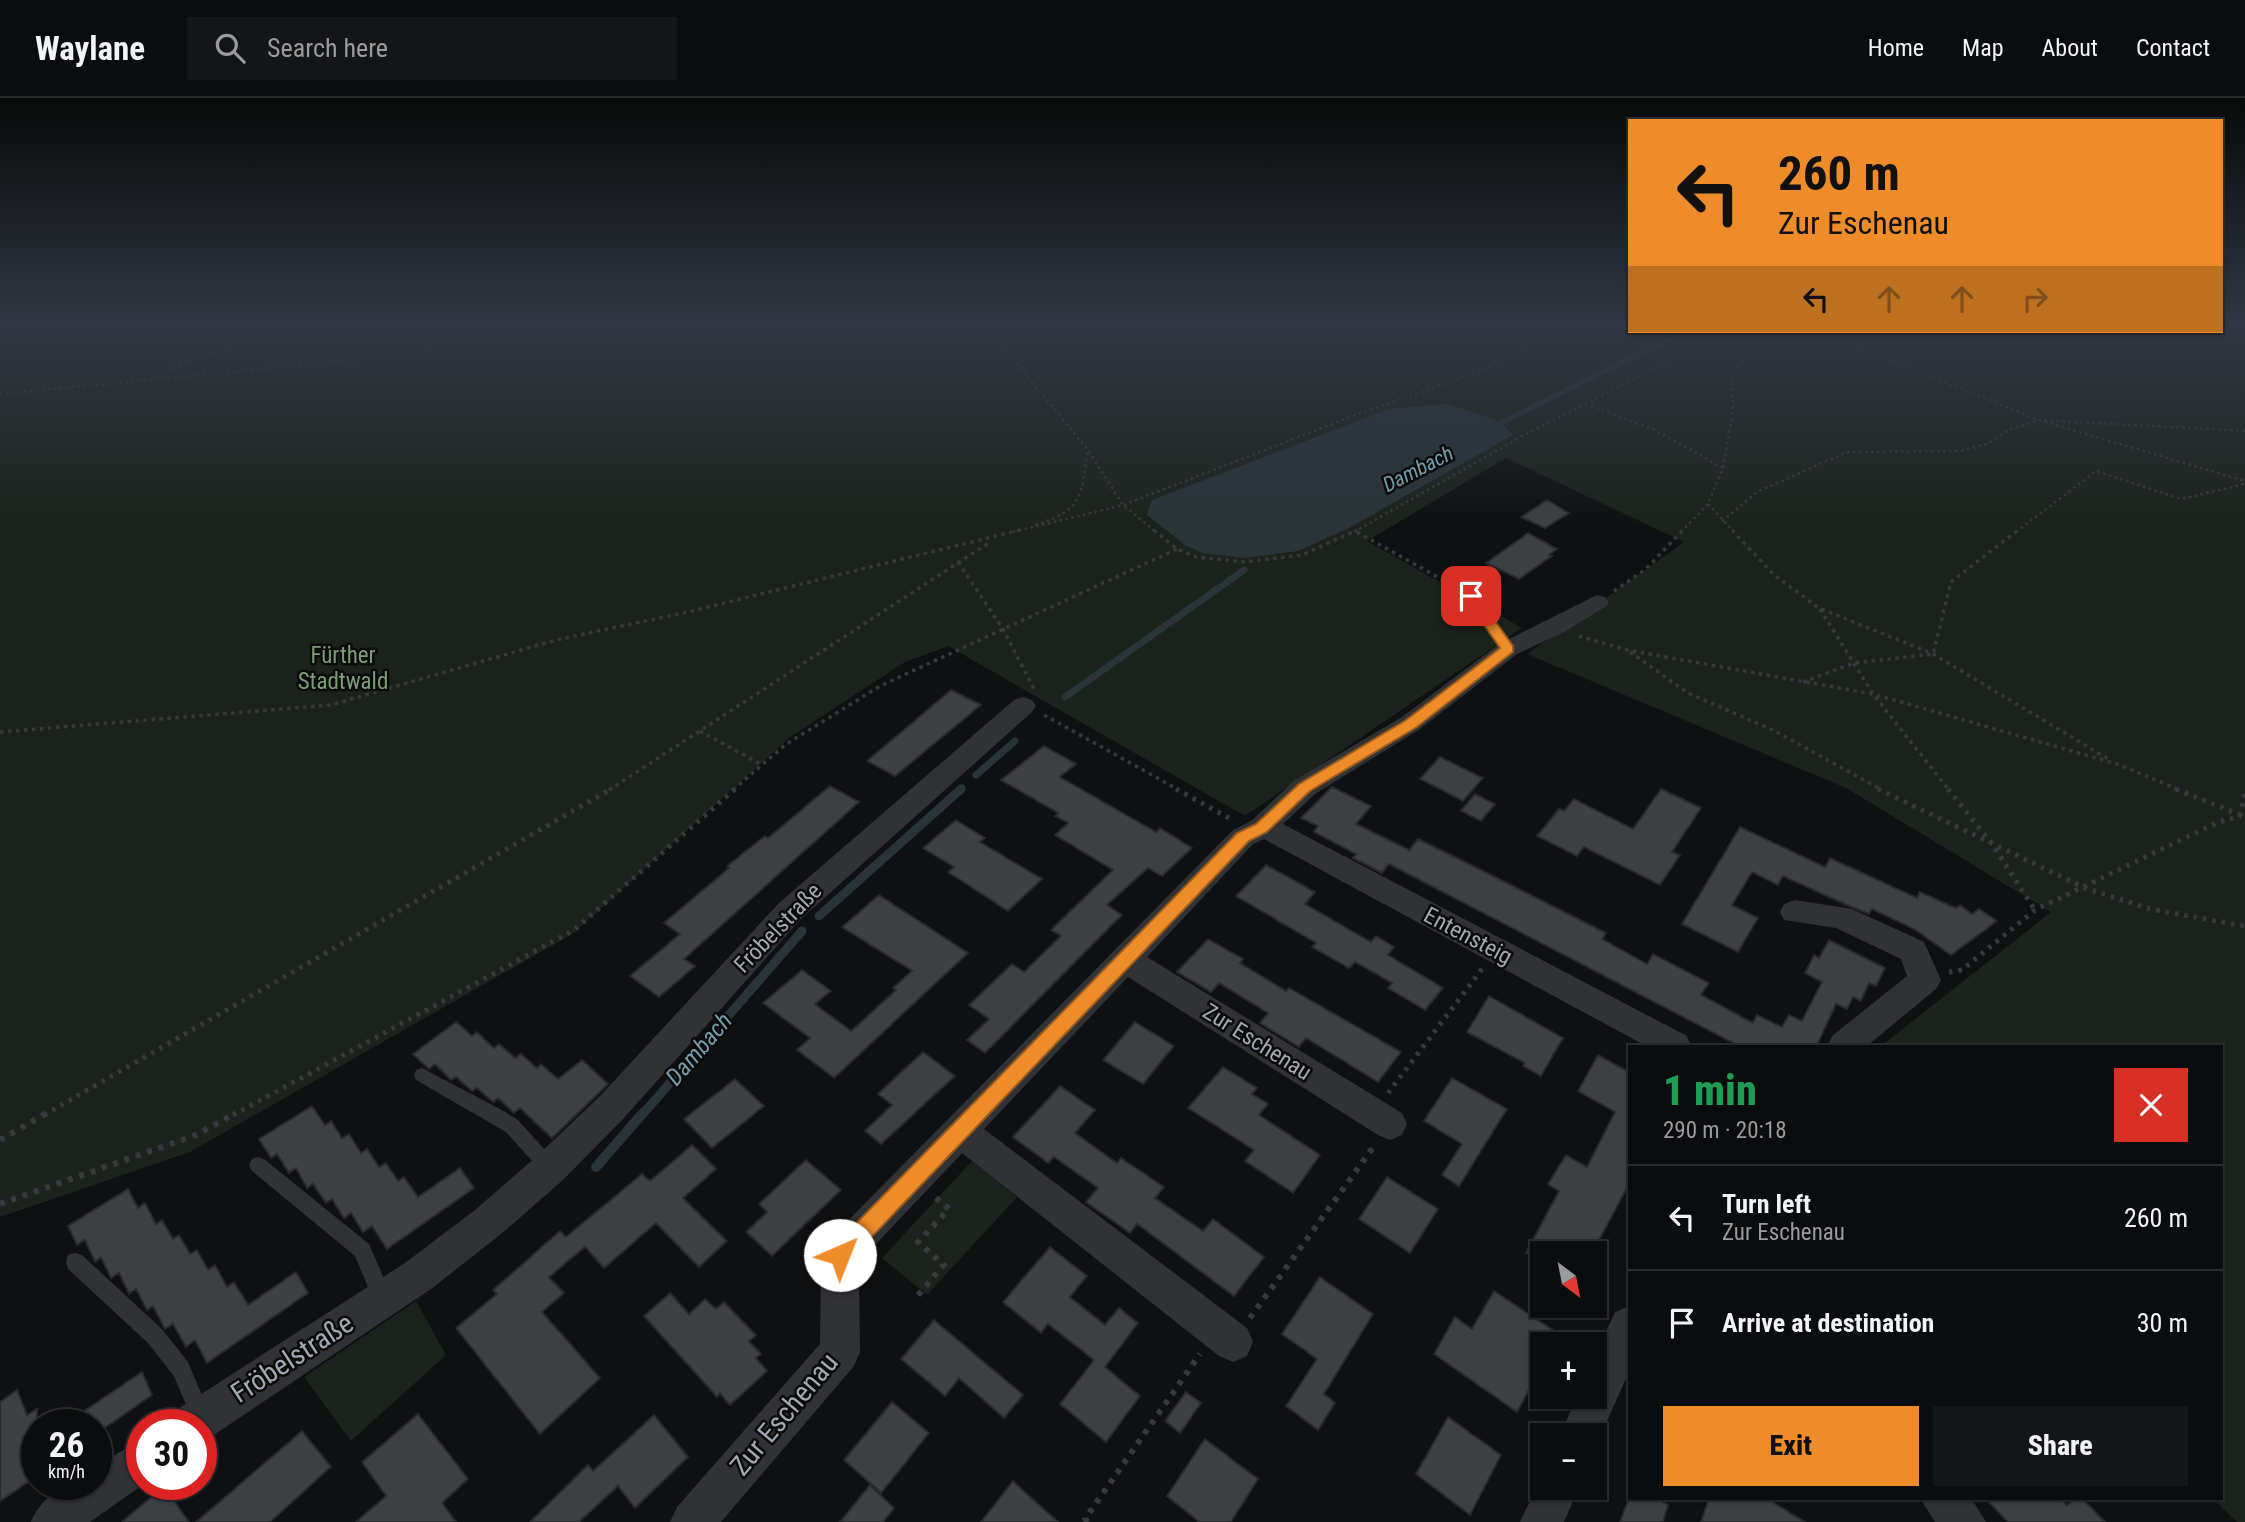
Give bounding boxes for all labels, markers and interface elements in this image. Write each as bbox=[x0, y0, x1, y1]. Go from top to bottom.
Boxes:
search box bbox=[187, 17, 677, 80]
text: Waylane bbox=[35, 29, 145, 68]
icon: search bbox=[211, 29, 249, 67]
text: Search here bbox=[267, 33, 388, 63]
text: Home bbox=[1868, 34, 1924, 62]
text: Map bbox=[1962, 34, 2004, 62]
text: About bbox=[2042, 34, 2098, 62]
text: Contact bbox=[2136, 34, 2210, 62]
text: 260 m bbox=[1778, 145, 1900, 202]
icon: left bbox=[1663, 147, 1754, 238]
text: Zur Eschenau bbox=[1778, 204, 1949, 242]
icon: left bbox=[1797, 280, 1835, 318]
icon: ahead bbox=[1870, 280, 1908, 318]
icon: ahead bbox=[1943, 280, 1981, 318]
icon: right bbox=[2016, 280, 2054, 318]
water label: Dambach bbox=[1379, 441, 1457, 497]
pin bbox=[1441, 566, 1501, 626]
icon: arrive bbox=[1452, 577, 1490, 615]
park label: Fürther Stadtwald bbox=[298, 642, 388, 695]
street label: Fröbelstraße bbox=[729, 878, 827, 978]
street label: Entensteig bbox=[1419, 902, 1517, 970]
street label: Zur Eschenau bbox=[1198, 998, 1316, 1086]
water label: Dambach bbox=[660, 1007, 738, 1091]
text: 1 min bbox=[1663, 1066, 1757, 1115]
button: close bbox=[2114, 1068, 2188, 1142]
text: 290 m · 20:18 bbox=[1663, 1117, 1787, 1144]
text: Turn left bbox=[1722, 1189, 1811, 1219]
icon: left bbox=[1663, 1199, 1701, 1237]
text: 260 m bbox=[2124, 1203, 2188, 1233]
position arrow bbox=[803, 1218, 877, 1292]
text: Zur Eschenau bbox=[1722, 1219, 1845, 1246]
north arrow bbox=[1530, 1241, 1606, 1318]
map controls bbox=[1530, 1241, 1607, 1500]
icon: arrive bbox=[1663, 1304, 1701, 1342]
street label: Fröbelstraße bbox=[225, 1306, 359, 1410]
text: Arrive at destination bbox=[1722, 1308, 1934, 1338]
text: 30 m bbox=[2137, 1308, 2188, 1338]
button: + bbox=[1530, 1332, 1607, 1409]
street label: Zur Eschenau bbox=[723, 1346, 845, 1482]
button: Exit bbox=[1663, 1406, 1919, 1486]
button: Share bbox=[1933, 1406, 2188, 1486]
speed limit sign: 30 bbox=[126, 1409, 217, 1500]
button: − bbox=[1530, 1423, 1607, 1500]
text: 26 bbox=[49, 1425, 84, 1466]
text: km/h bbox=[48, 1461, 85, 1482]

